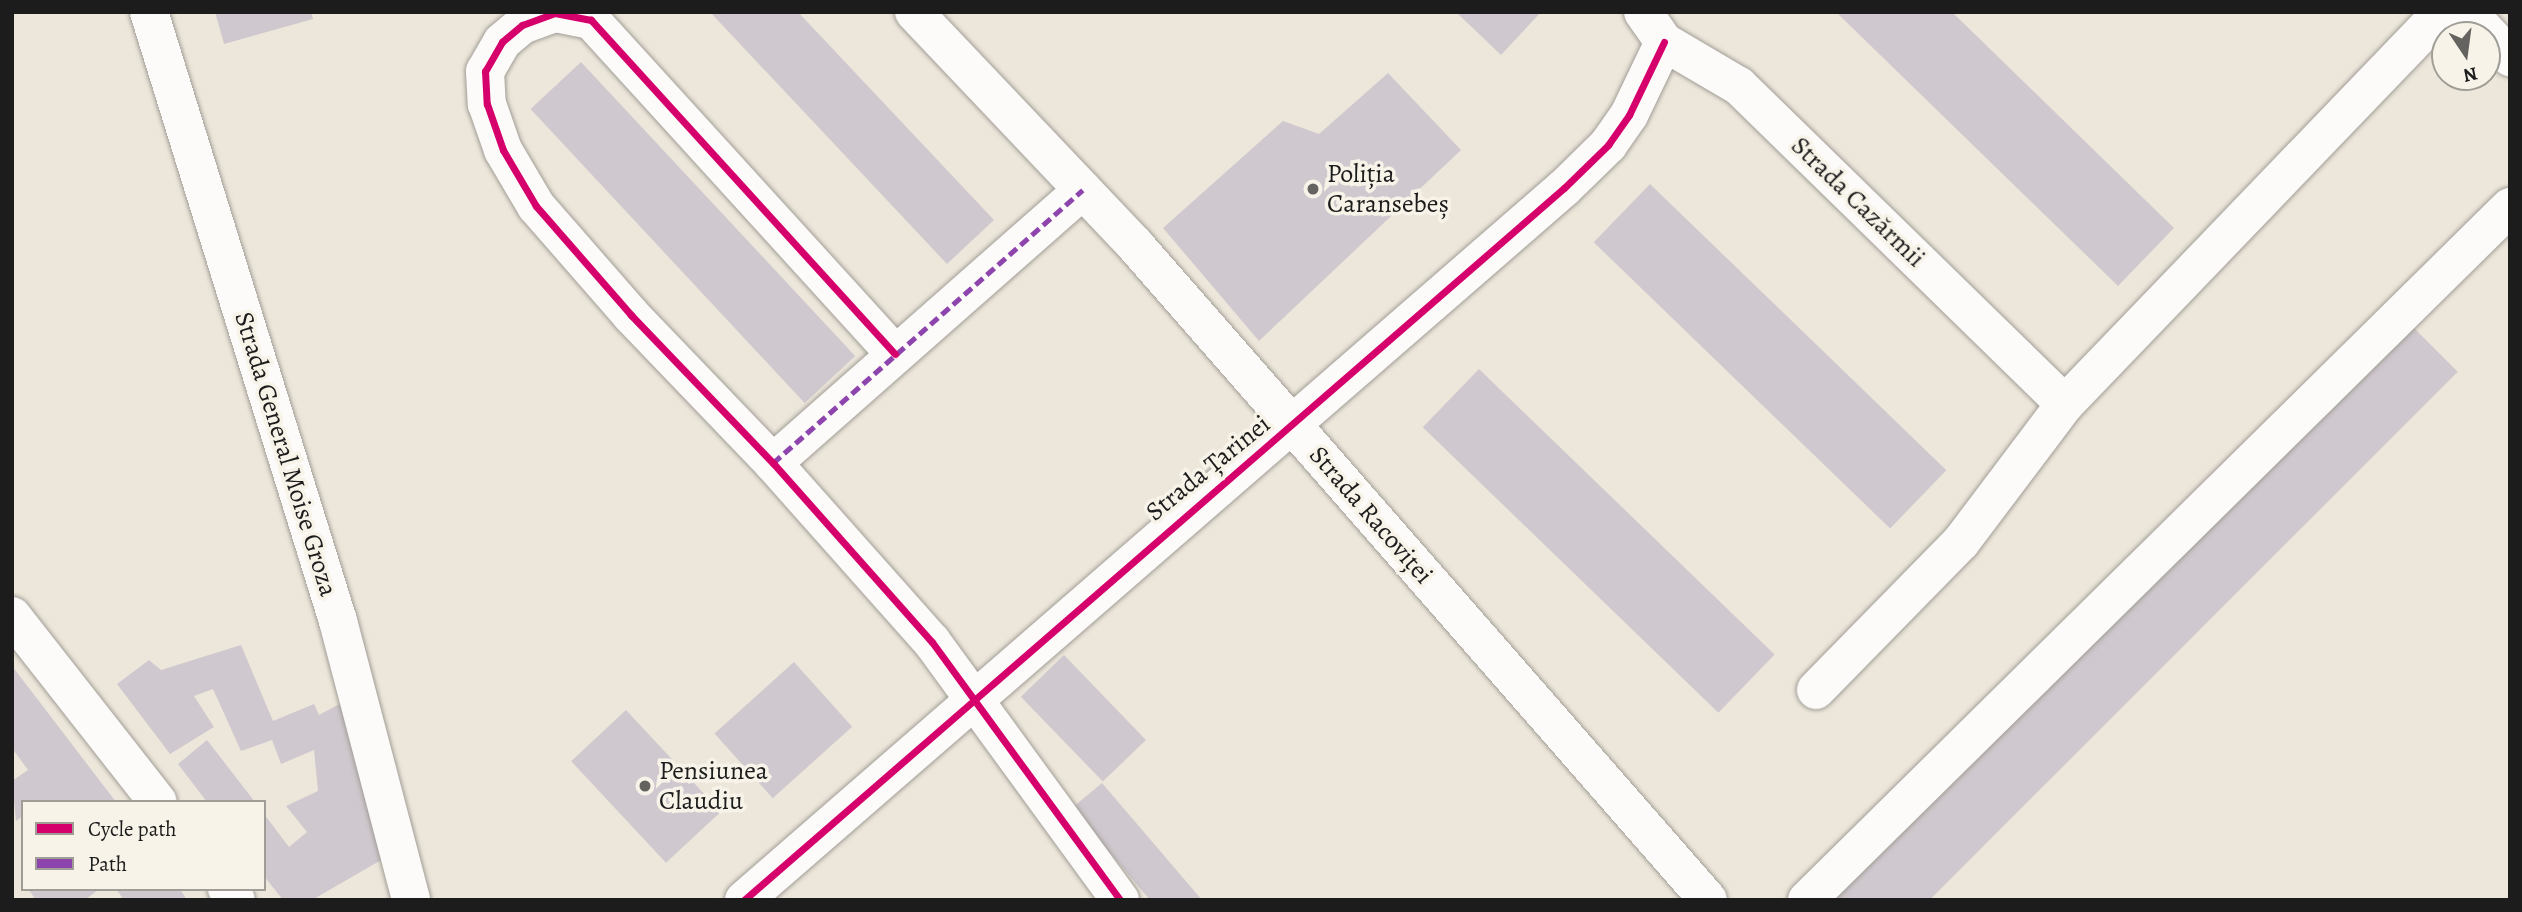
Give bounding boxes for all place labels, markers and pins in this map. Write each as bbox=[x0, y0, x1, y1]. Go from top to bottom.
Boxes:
place label: Poliția Caransebeș bbox=[1327, 158, 1449, 220]
marker: Poliția Caransebeș bbox=[1305, 181, 1321, 197]
place label: Pensiunea Claudiu bbox=[659, 755, 768, 816]
marker: Pensiunea Claudiu bbox=[637, 778, 653, 794]

